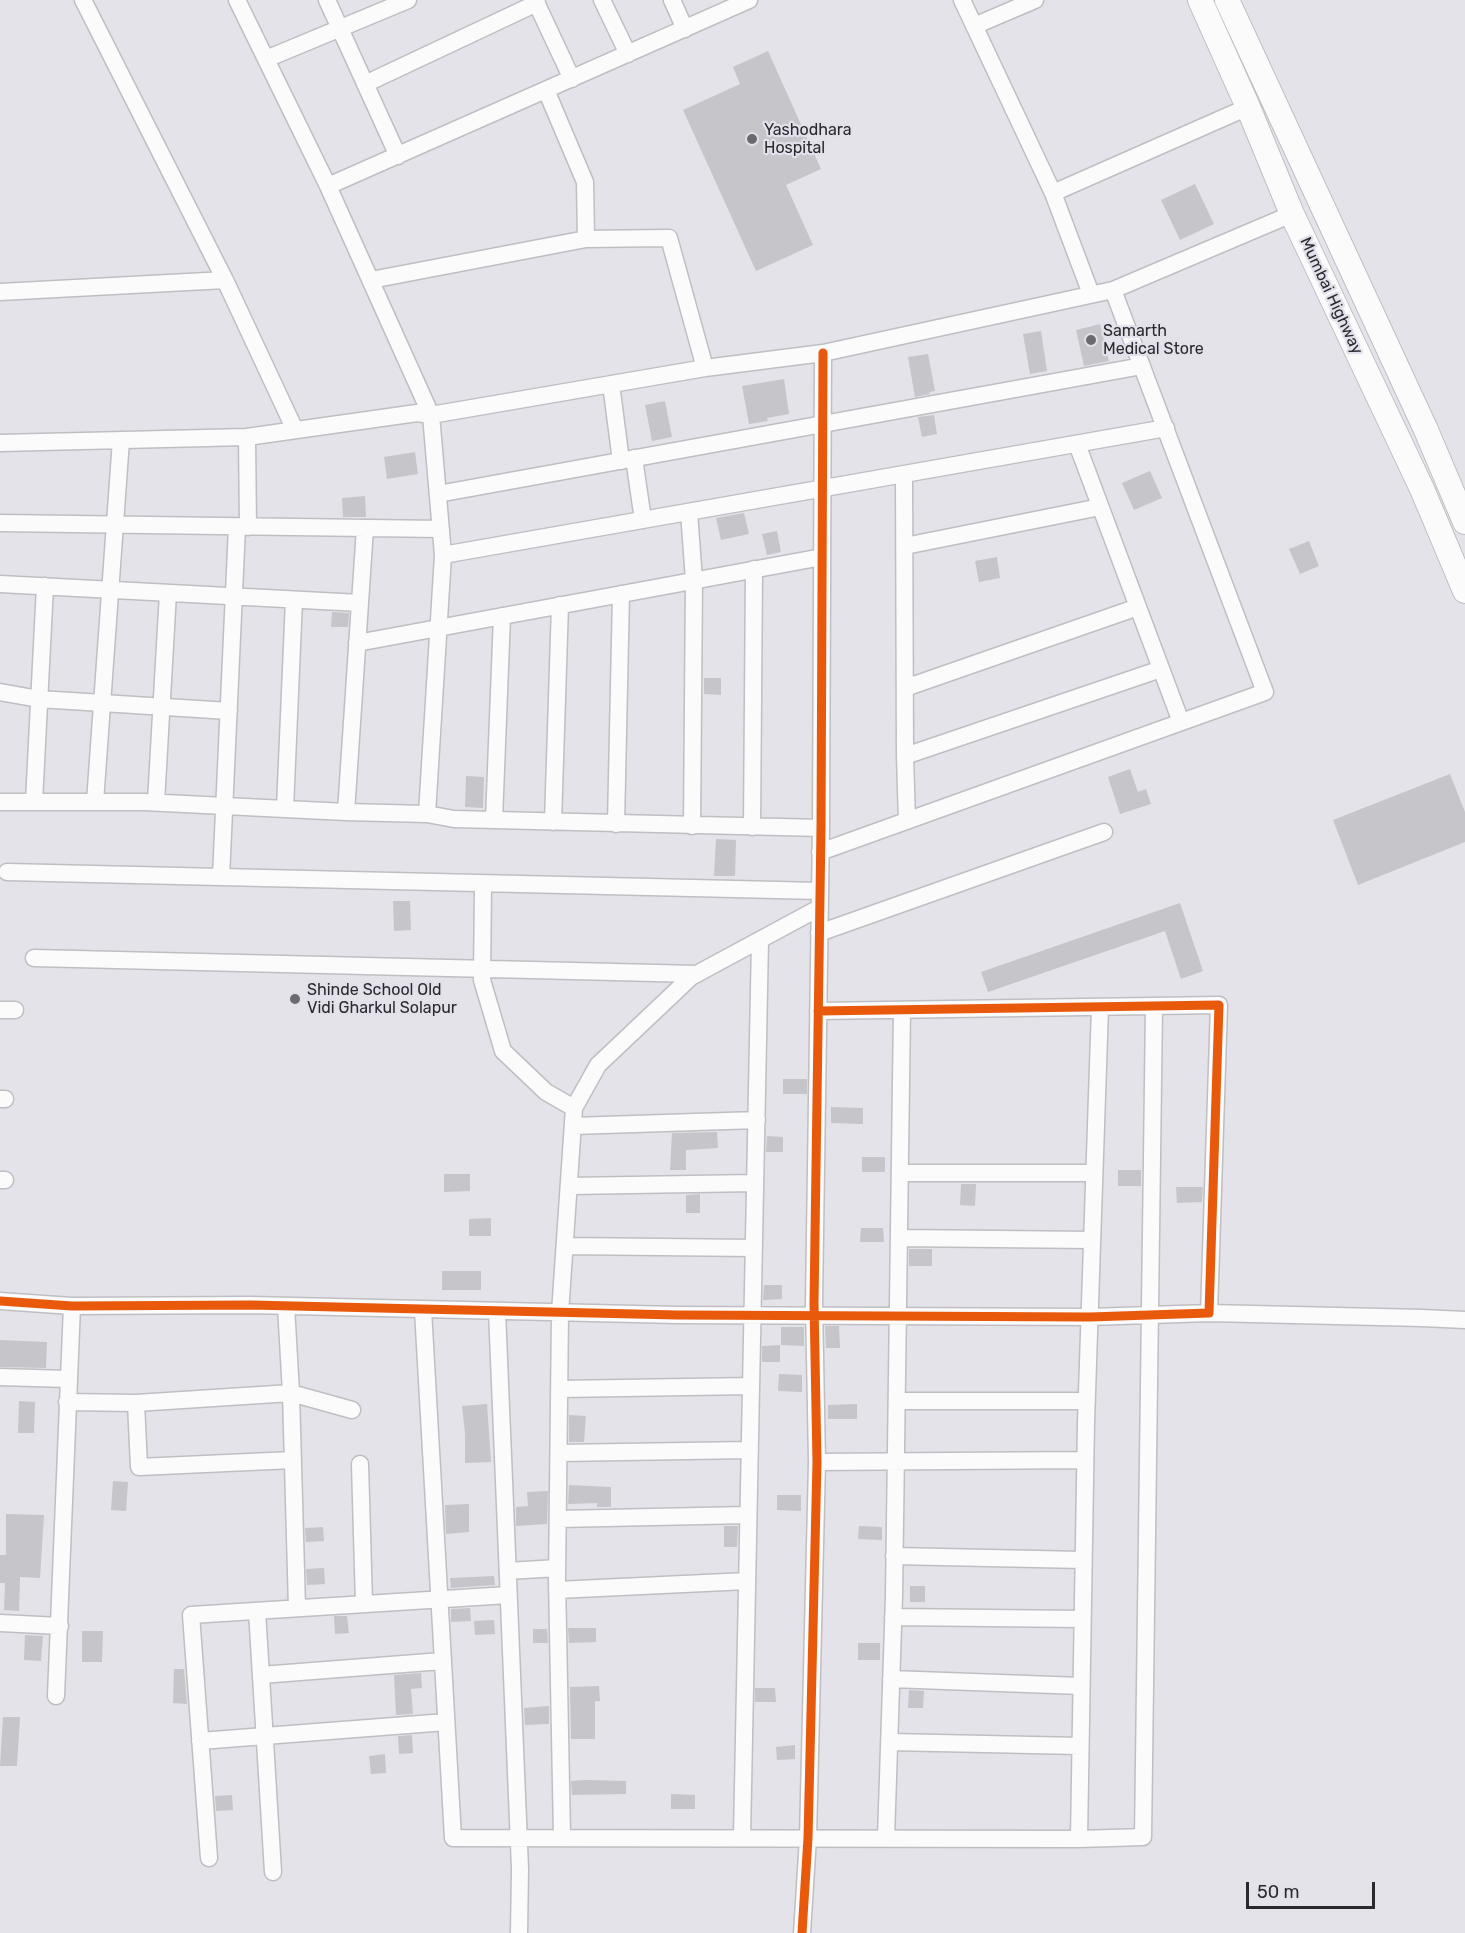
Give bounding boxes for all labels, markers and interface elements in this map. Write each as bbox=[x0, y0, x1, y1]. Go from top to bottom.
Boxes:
place label: Yashodhara Hospital bbox=[764, 120, 852, 158]
marker: Yashodhara Hospital bbox=[745, 132, 759, 146]
street label: Mumbai Highway bbox=[1295, 234, 1367, 358]
place label: Samarth Medical Store bbox=[1103, 321, 1204, 359]
marker: Samarth Medical Store bbox=[1084, 333, 1098, 347]
place label: Shinde School Old Vidi Gharkul Solapur bbox=[307, 980, 457, 1018]
marker: Shinde School Old Vidi Gharkul Solapur bbox=[288, 992, 302, 1006]
scale bar bbox=[1249, 1870, 1378, 1908]
text: 50 m bbox=[1257, 1881, 1300, 1903]

